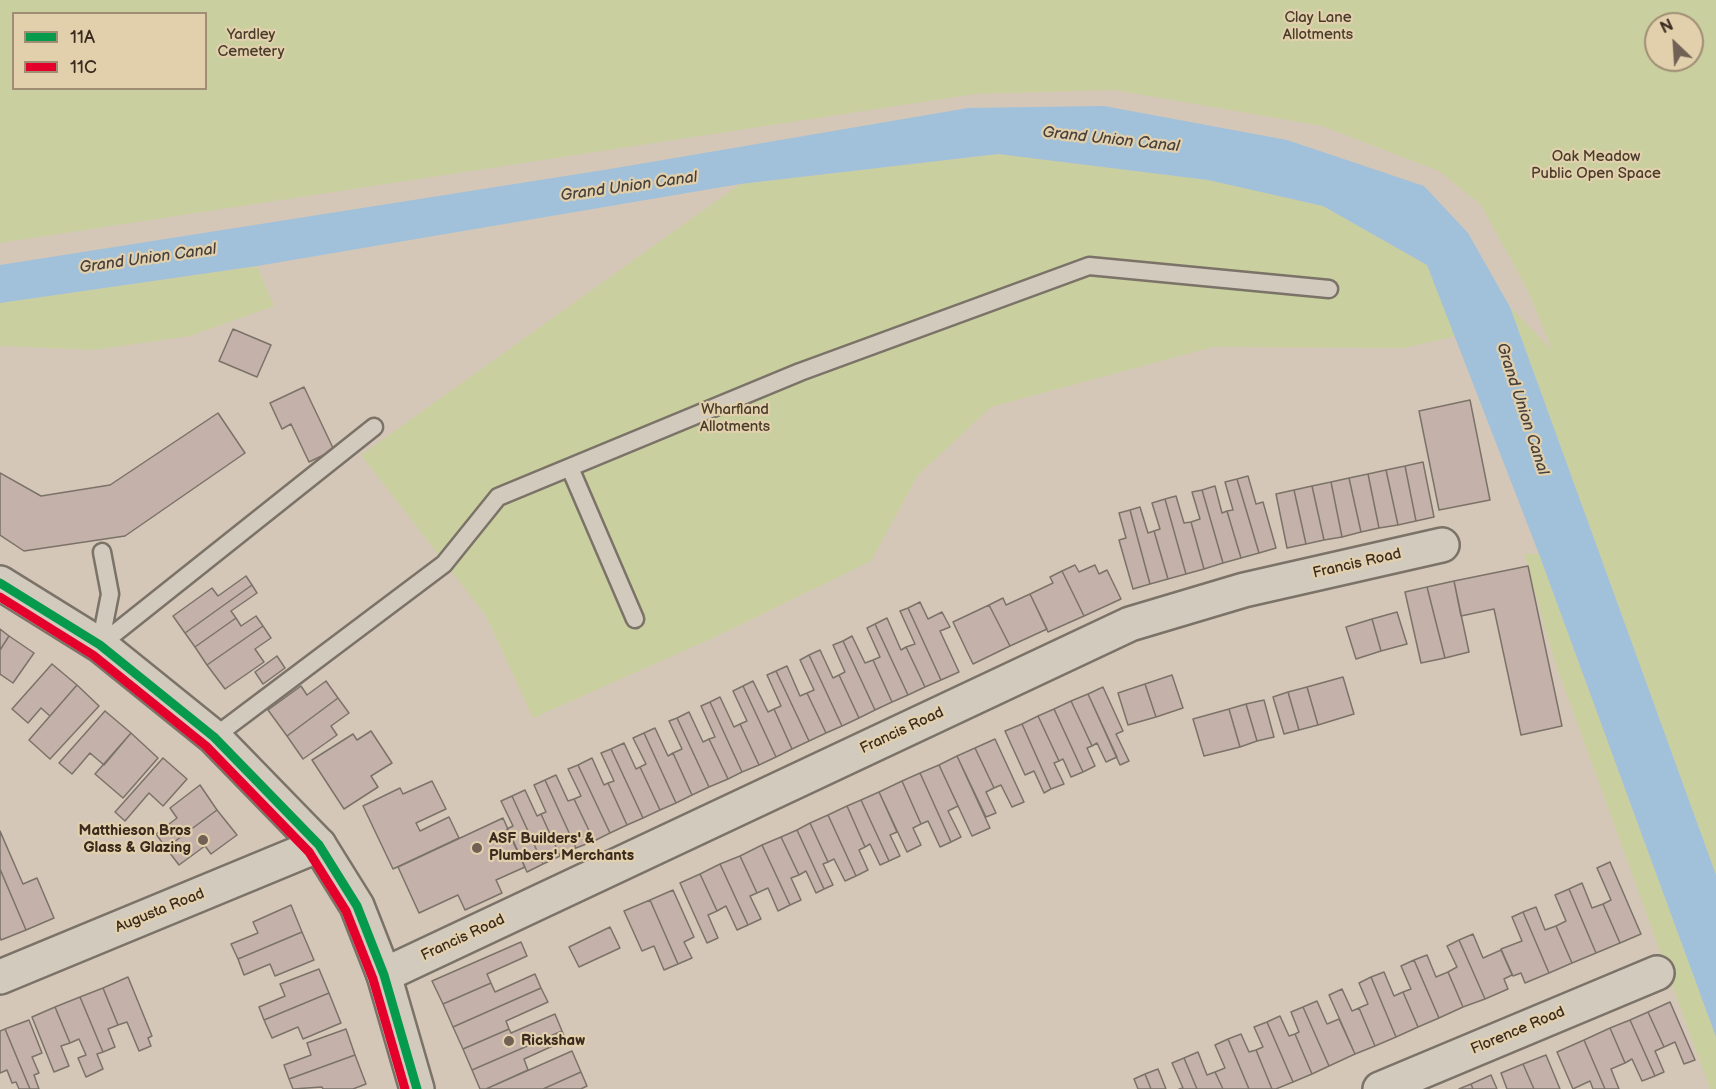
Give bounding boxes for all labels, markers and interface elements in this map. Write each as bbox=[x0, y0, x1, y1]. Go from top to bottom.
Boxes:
park label: Clay Lane Allotments bbox=[1283, 9, 1353, 44]
legend bbox=[12, 12, 207, 90]
north arrow bbox=[1644, 12, 1704, 72]
text: N bbox=[1658, 16, 1676, 38]
park label: Yardley Cemetery bbox=[218, 26, 284, 61]
text: 11A bbox=[70, 27, 95, 48]
text: 11C bbox=[70, 57, 97, 78]
water label: Grand Union Canal bbox=[1041, 123, 1181, 157]
park label: Oak Meadow Public Open Space bbox=[1531, 148, 1661, 183]
water label: Grand Union Canal bbox=[559, 168, 699, 206]
water label: Grand Union Canal bbox=[78, 240, 218, 278]
water label: Grand Union Canal bbox=[1492, 340, 1552, 478]
park label: Wharfland Allotments bbox=[700, 401, 770, 436]
street label: Francis Road bbox=[1311, 545, 1403, 583]
street label: Francis Road bbox=[857, 704, 947, 758]
place label: Matthieson Bros Glass & Glazing bbox=[78, 822, 191, 857]
place label: ASF Builders' & Plumbers' Merchants bbox=[489, 830, 634, 865]
marker: Matthieson Bros Glass & Glazing bbox=[196, 833, 210, 847]
marker: ASF Builders' & Plumbers' Merchants bbox=[470, 841, 484, 855]
street label: Augusta Road bbox=[113, 885, 207, 937]
street label: Francis Road bbox=[418, 911, 508, 965]
street label: Florence Road bbox=[1468, 1003, 1568, 1059]
place label: Rickshaw bbox=[521, 1032, 585, 1050]
marker: Rickshaw bbox=[502, 1034, 516, 1048]

